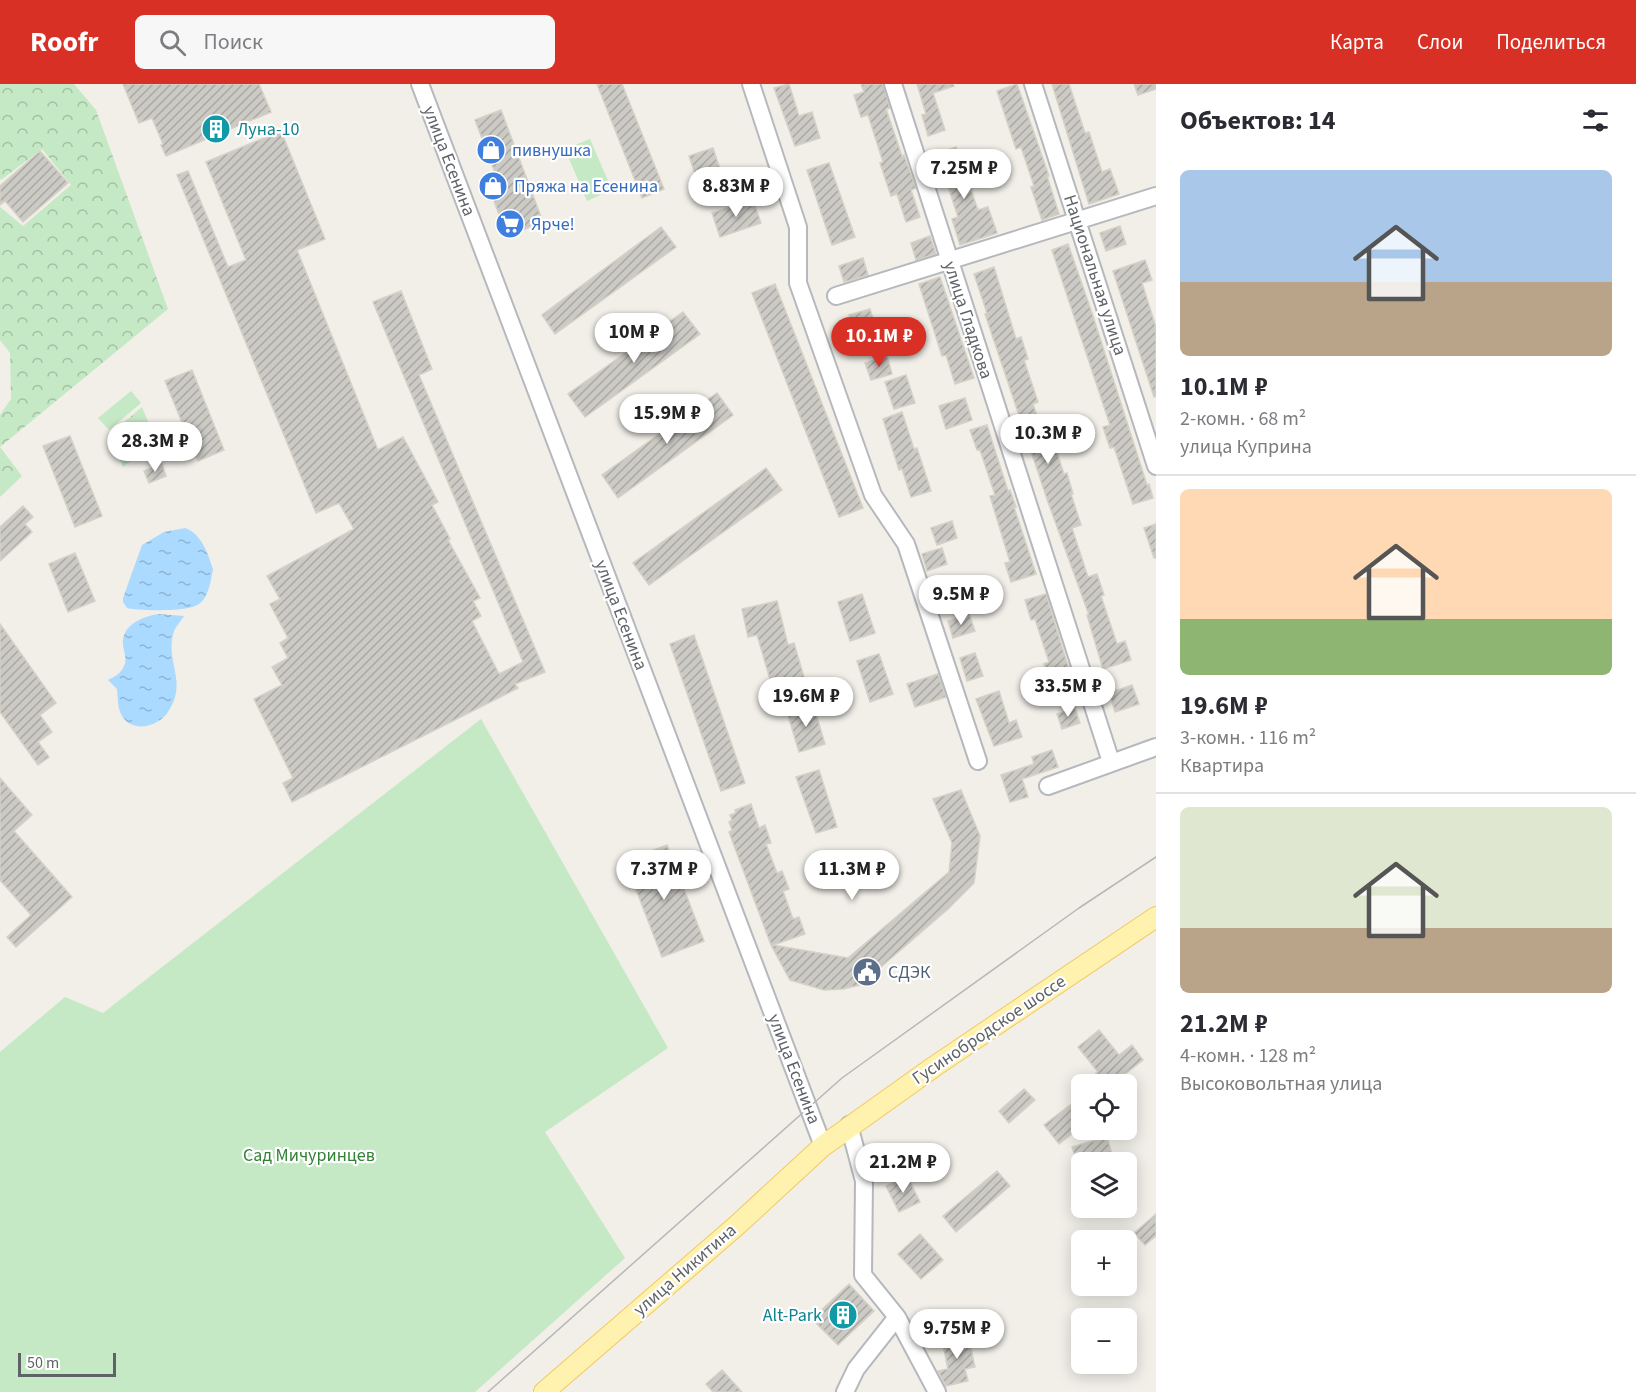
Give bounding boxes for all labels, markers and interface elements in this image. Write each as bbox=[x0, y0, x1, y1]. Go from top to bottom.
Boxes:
search box bbox=[135, 15, 555, 69]
text: Roofr bbox=[30, 22, 99, 62]
icon: search bbox=[156, 26, 189, 59]
text: Поиск bbox=[204, 26, 263, 58]
text: Карта bbox=[1330, 27, 1384, 57]
text: Слои bbox=[1417, 27, 1463, 57]
text: Поделиться bbox=[1496, 27, 1606, 57]
street label: улица Есенина bbox=[416, 102, 482, 220]
text: Объектов: 14 bbox=[1180, 102, 1336, 139]
icon: filters bbox=[1579, 104, 1612, 137]
building icon: Луна-10 bbox=[200, 113, 232, 145]
place label: Луна-10 bbox=[237, 117, 299, 142]
shop icon: пивнушка bbox=[475, 134, 507, 166]
place label: пивнушка bbox=[512, 138, 591, 163]
pin: 7.25M ₽ bbox=[909, 149, 1019, 200]
text: 7.25M ₽ bbox=[930, 154, 998, 182]
pin: 8.83M ₽ bbox=[681, 167, 791, 218]
shop icon: Пряжа на Есенина bbox=[477, 170, 509, 202]
text: 8.83M ₽ bbox=[702, 172, 770, 200]
place label: Пряжа на Есенина bbox=[514, 174, 658, 199]
street label: Национальная улица bbox=[1057, 191, 1133, 359]
supermarket icon: Ярче! bbox=[494, 208, 526, 240]
icon: home bbox=[1342, 209, 1450, 317]
place label: Ярче! bbox=[531, 212, 575, 237]
street label: улица Гладкова bbox=[937, 258, 999, 382]
pin: 10M ₽ bbox=[592, 313, 676, 364]
pin: 10.1M ₽ bbox=[824, 317, 934, 368]
text: 10M ₽ bbox=[609, 318, 659, 346]
text: 10.1M ₽ bbox=[845, 322, 913, 350]
text: 10.1M ₽ bbox=[1180, 368, 1268, 405]
pin: 15.9M ₽ bbox=[612, 394, 722, 445]
text: 15.9M ₽ bbox=[633, 399, 701, 427]
text: 2-комн. · 68 m² bbox=[1180, 405, 1306, 433]
pin: 10.3M ₽ bbox=[993, 414, 1103, 465]
text: 10.3M ₽ bbox=[1014, 419, 1082, 447]
pin: 28.3M ₽ bbox=[100, 422, 210, 473]
text: 28.3M ₽ bbox=[121, 427, 189, 455]
text: улица Куприна bbox=[1180, 433, 1312, 461]
icon: home bbox=[1342, 528, 1450, 636]
street label: улица Есенина bbox=[588, 556, 654, 674]
pin: 9.5M ₽ bbox=[912, 575, 1010, 626]
text: 9.5M ₽ bbox=[933, 580, 989, 608]
pin: 33.5M ₽ bbox=[1013, 667, 1123, 718]
text: 33.5M ₽ bbox=[1034, 672, 1102, 700]
pin: 19.6M ₽ bbox=[751, 677, 861, 728]
text: 19.6M ₽ bbox=[772, 682, 840, 710]
text: 19.6M ₽ bbox=[1180, 687, 1268, 724]
text: 3-комн. · 116 m² bbox=[1180, 724, 1316, 752]
text: Квартира bbox=[1180, 752, 1264, 780]
icon: home bbox=[1342, 846, 1450, 954]
pin: 7.37M ₽ bbox=[609, 850, 719, 901]
pin: 11.3M ₽ bbox=[797, 850, 907, 901]
text: 7.37M ₽ bbox=[630, 855, 698, 883]
text: 11.3M ₽ bbox=[818, 855, 886, 883]
public building icon: СДЭК bbox=[851, 956, 883, 988]
place label: СДЭК bbox=[888, 960, 931, 985]
street label: Гусинобродское шоссе bbox=[907, 969, 1071, 1091]
text: 21.2M ₽ bbox=[1180, 1005, 1268, 1042]
street label: улица Есенина bbox=[761, 1010, 827, 1128]
text: 4-комн. · 128 m² bbox=[1180, 1042, 1316, 1070]
text: Высоковольтная улица bbox=[1180, 1070, 1382, 1098]
map controls bbox=[1071, 1074, 1137, 1374]
button: locate bbox=[1071, 1074, 1137, 1140]
park label: Сад Мичуринцев bbox=[243, 1143, 375, 1168]
pin: 21.2M ₽ bbox=[848, 1143, 958, 1194]
text: 21.2M ₽ bbox=[869, 1148, 937, 1176]
button: layers bbox=[1071, 1152, 1137, 1218]
street label: улица Никитина bbox=[628, 1218, 742, 1322]
button: + bbox=[1071, 1230, 1137, 1296]
building icon: Alt-Park bbox=[827, 1299, 859, 1331]
place label: Alt-Park bbox=[763, 1303, 822, 1328]
button: − bbox=[1071, 1308, 1137, 1374]
pin: 9.75M ₽ bbox=[902, 1309, 1012, 1360]
text: 9.75M ₽ bbox=[923, 1314, 991, 1342]
scale bar bbox=[18, 1350, 116, 1378]
text: 50 m bbox=[27, 1352, 59, 1374]

